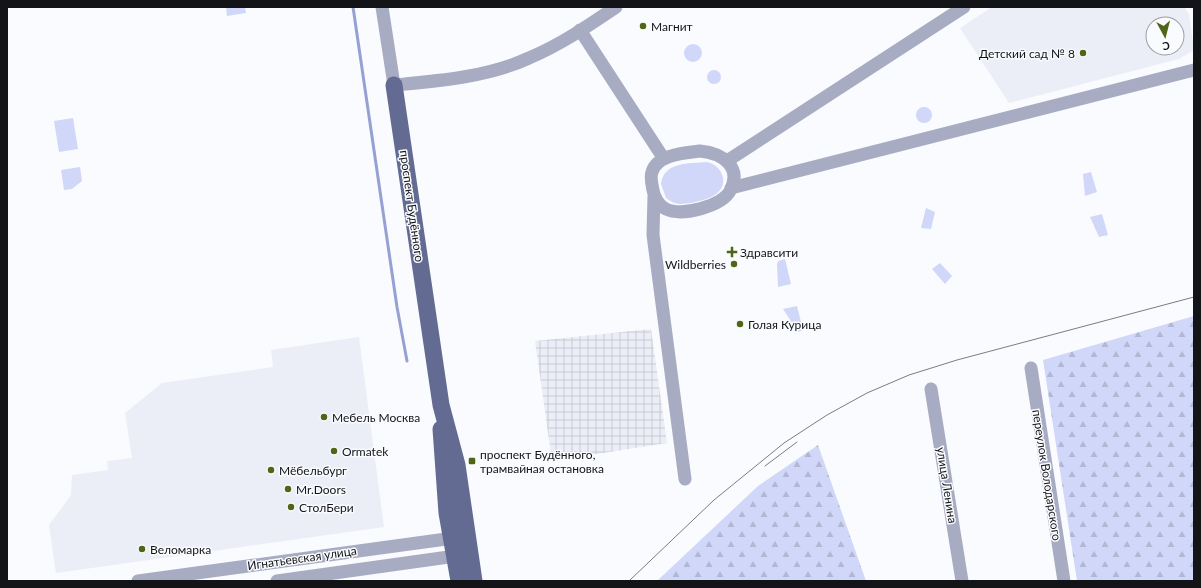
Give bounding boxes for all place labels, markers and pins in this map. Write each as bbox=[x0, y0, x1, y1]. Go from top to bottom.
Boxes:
place label: Магнит bbox=[651, 19, 693, 34]
marker: Магнит bbox=[638, 21, 648, 31]
place label: Детский сад № 8 bbox=[979, 46, 1075, 61]
marker: Детский сад № 8 bbox=[1078, 48, 1088, 58]
place label: Здравсити bbox=[740, 245, 798, 260]
marker: Здравсити bbox=[727, 247, 737, 257]
place label: Wildberries bbox=[665, 257, 726, 272]
marker: Wildberries bbox=[729, 259, 739, 269]
place label: Голая Курица bbox=[748, 317, 821, 332]
marker: Голая Курица bbox=[735, 319, 745, 329]
place label: Мебель Москва bbox=[332, 410, 420, 425]
marker: Мебель Москва bbox=[319, 412, 329, 422]
place label: Ormatek bbox=[342, 444, 389, 459]
marker: Ormatek bbox=[329, 446, 339, 456]
place label: проспект Будённого, трамвайная остановка bbox=[480, 447, 604, 476]
marker: проспект Будённого, трамвайная остановка bbox=[467, 456, 477, 466]
place label: Мёбельбург bbox=[279, 463, 347, 478]
marker: Мёбельбург bbox=[266, 465, 276, 475]
place label: Mr.Doors bbox=[296, 482, 346, 497]
marker: Mr.Doors bbox=[283, 484, 293, 494]
place label: СтолБери bbox=[299, 500, 354, 515]
marker: СтолБери bbox=[286, 502, 296, 512]
place label: Веломарка bbox=[150, 542, 211, 557]
marker: Веломарка bbox=[137, 544, 147, 554]

